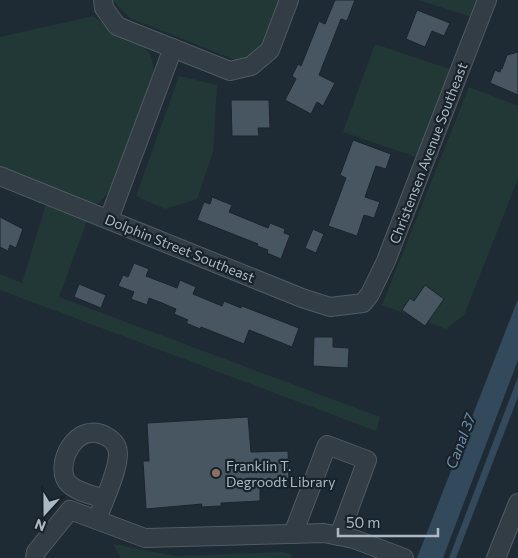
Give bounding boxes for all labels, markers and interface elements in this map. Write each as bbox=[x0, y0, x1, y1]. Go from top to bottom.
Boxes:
street label: Christensen Avenue Southeast bbox=[385, 60, 471, 246]
street label: Dolphin Street Southeast bbox=[103, 210, 258, 286]
water label: Canal 37 bbox=[441, 410, 479, 471]
place label: Franklin T. Degroodt Library bbox=[226, 457, 335, 490]
marker: Franklin T. Degroodt Library bbox=[210, 467, 222, 479]
north arrow bbox=[20, 488, 70, 538]
scale bar bbox=[338, 506, 438, 538]
text: 50 m bbox=[346, 513, 380, 531]
text: N bbox=[32, 516, 48, 535]

